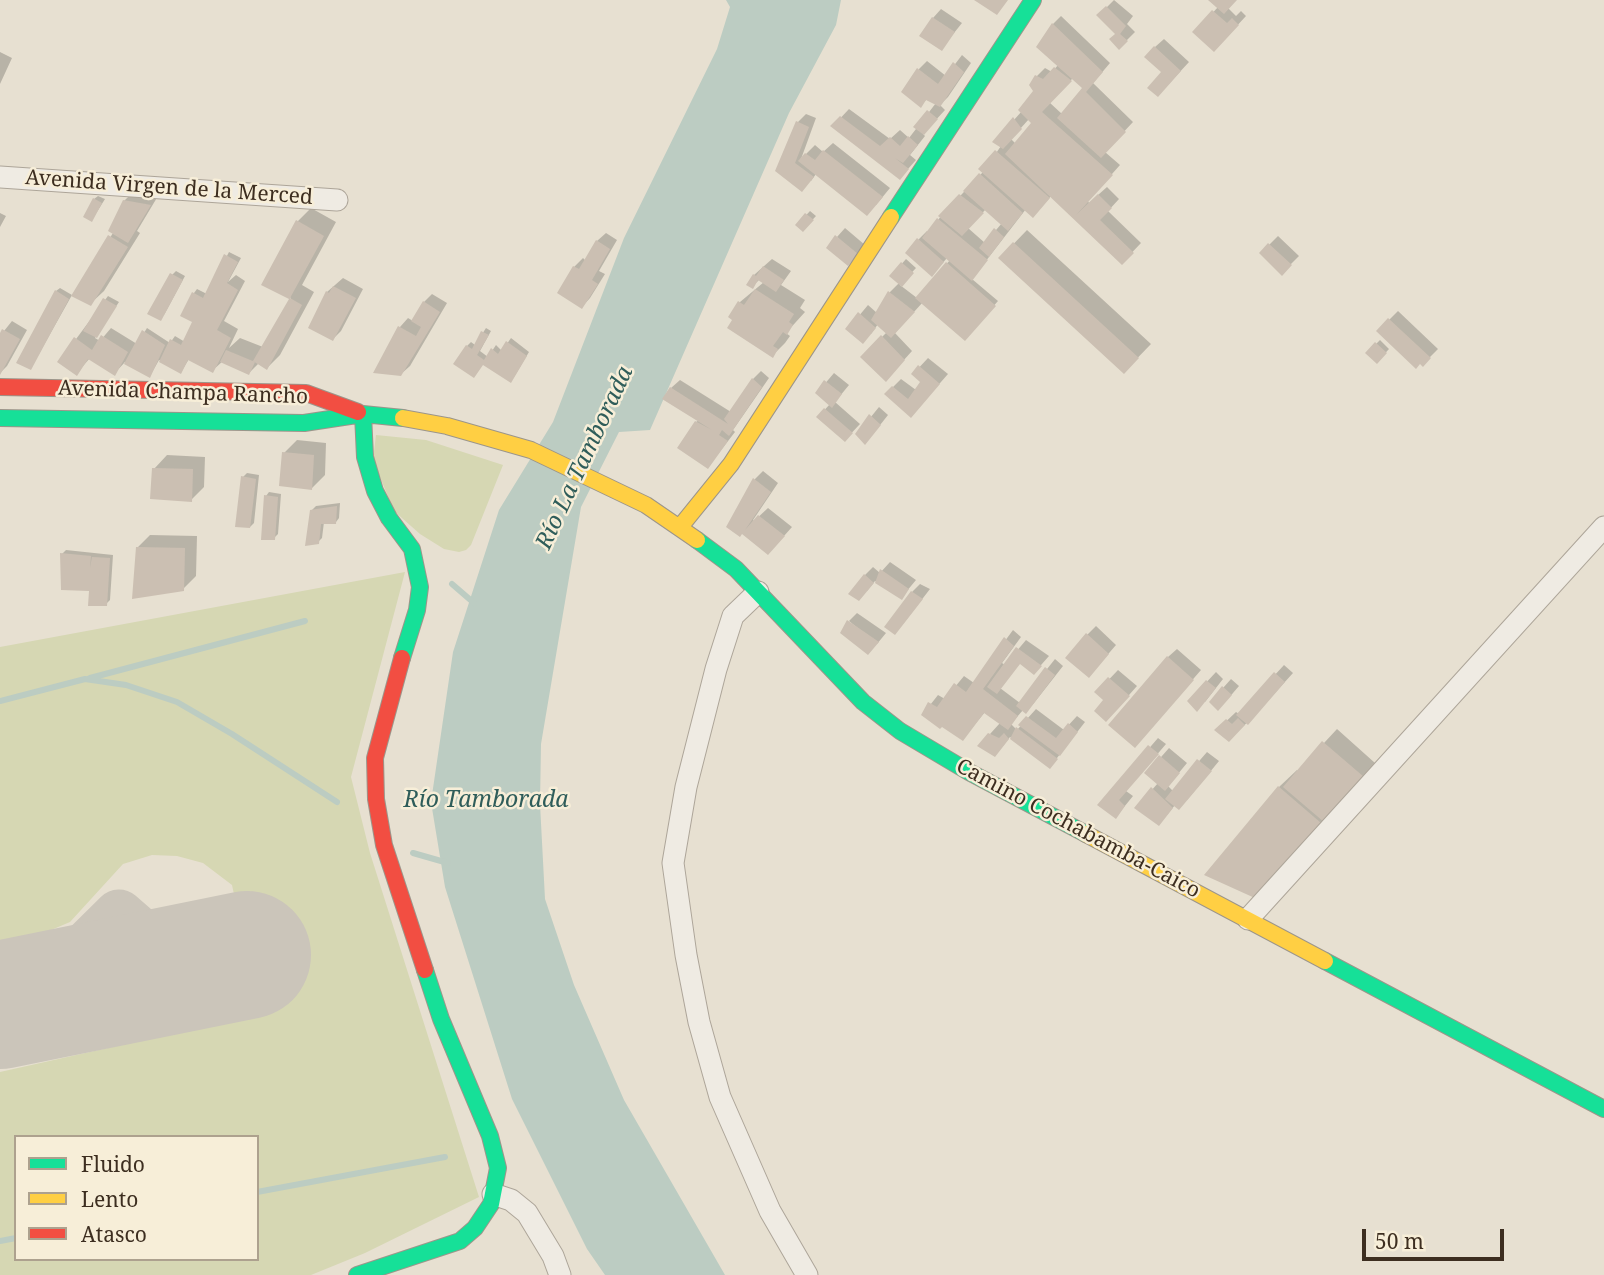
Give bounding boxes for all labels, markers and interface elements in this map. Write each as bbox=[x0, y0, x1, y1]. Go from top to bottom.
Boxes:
street label: Avenida Virgen de la Merced bbox=[24, 165, 314, 211]
water label: Río La Tamborada bbox=[530, 362, 640, 554]
street label: Avenida Champa Rancho bbox=[57, 376, 309, 410]
street label: Camino Cochabamba-Caico bbox=[952, 754, 1204, 904]
water label: Río Tamborada bbox=[403, 786, 569, 814]
legend bbox=[14, 1135, 259, 1261]
text: Fluido bbox=[81, 1150, 145, 1178]
text: Lento bbox=[81, 1185, 138, 1213]
scale bar bbox=[1366, 1216, 1508, 1260]
text: Atasco bbox=[81, 1220, 147, 1248]
text: 50 m bbox=[1375, 1227, 1424, 1255]

